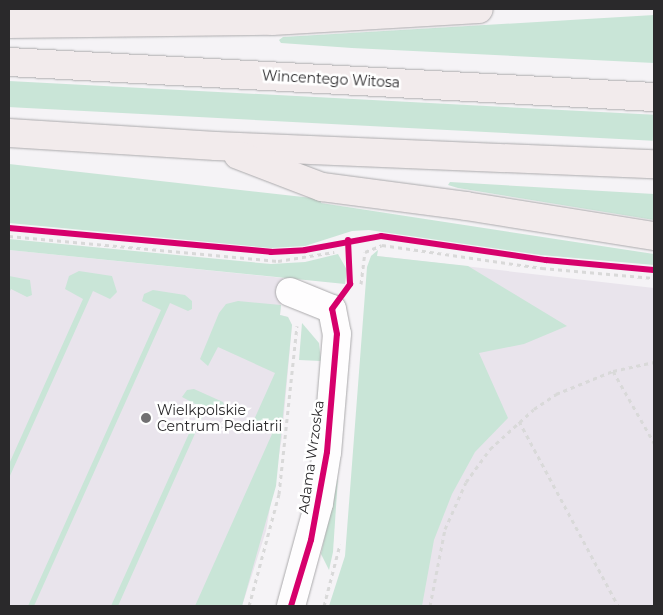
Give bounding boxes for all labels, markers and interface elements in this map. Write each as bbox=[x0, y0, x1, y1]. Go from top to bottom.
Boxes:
street label: Wincentego Witosa bbox=[261, 67, 401, 91]
street label: Adama Wrzoska bbox=[295, 399, 327, 515]
place label: Wielkpolskie Centrum Pediatrii bbox=[157, 402, 282, 434]
marker: Wielkpolskie Centrum Pediatrii bbox=[139, 411, 153, 425]

